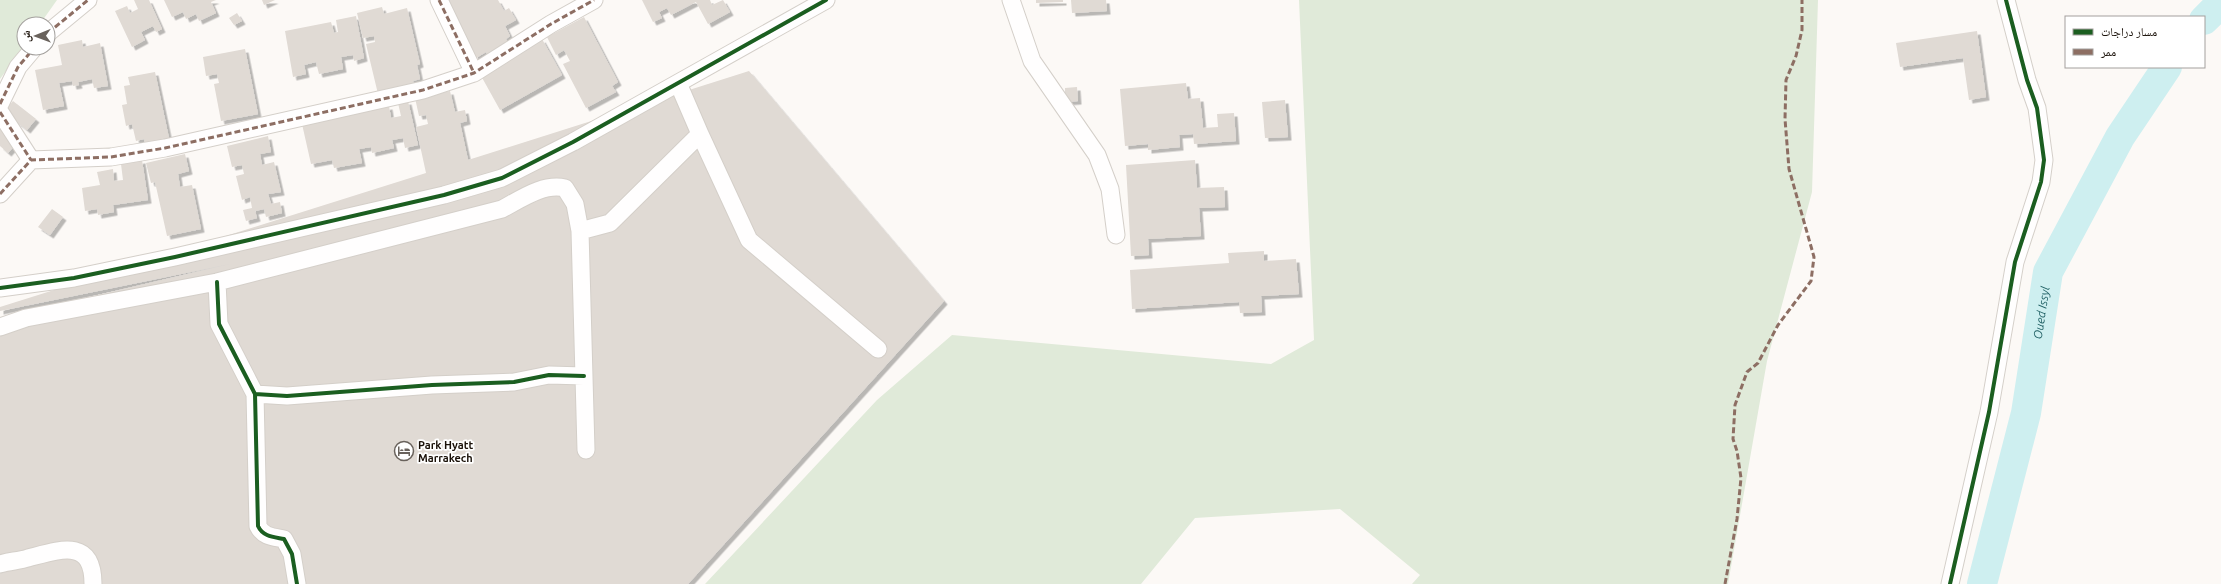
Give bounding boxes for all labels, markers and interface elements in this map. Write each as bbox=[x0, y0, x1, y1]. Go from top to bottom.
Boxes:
north arrow bbox=[16, 16, 56, 56]
legend bbox=[2065, 16, 2205, 68]
text: مسار دراجات bbox=[2101, 25, 2157, 39]
text: ش bbox=[20, 30, 34, 42]
text: ممر bbox=[2100, 45, 2116, 58]
water label: Oued Issyl bbox=[2031, 285, 2052, 340]
place label: Park Hyatt Marrakech bbox=[418, 439, 473, 464]
hotel icon: Park Hyatt Marrakech bbox=[393, 440, 415, 462]

